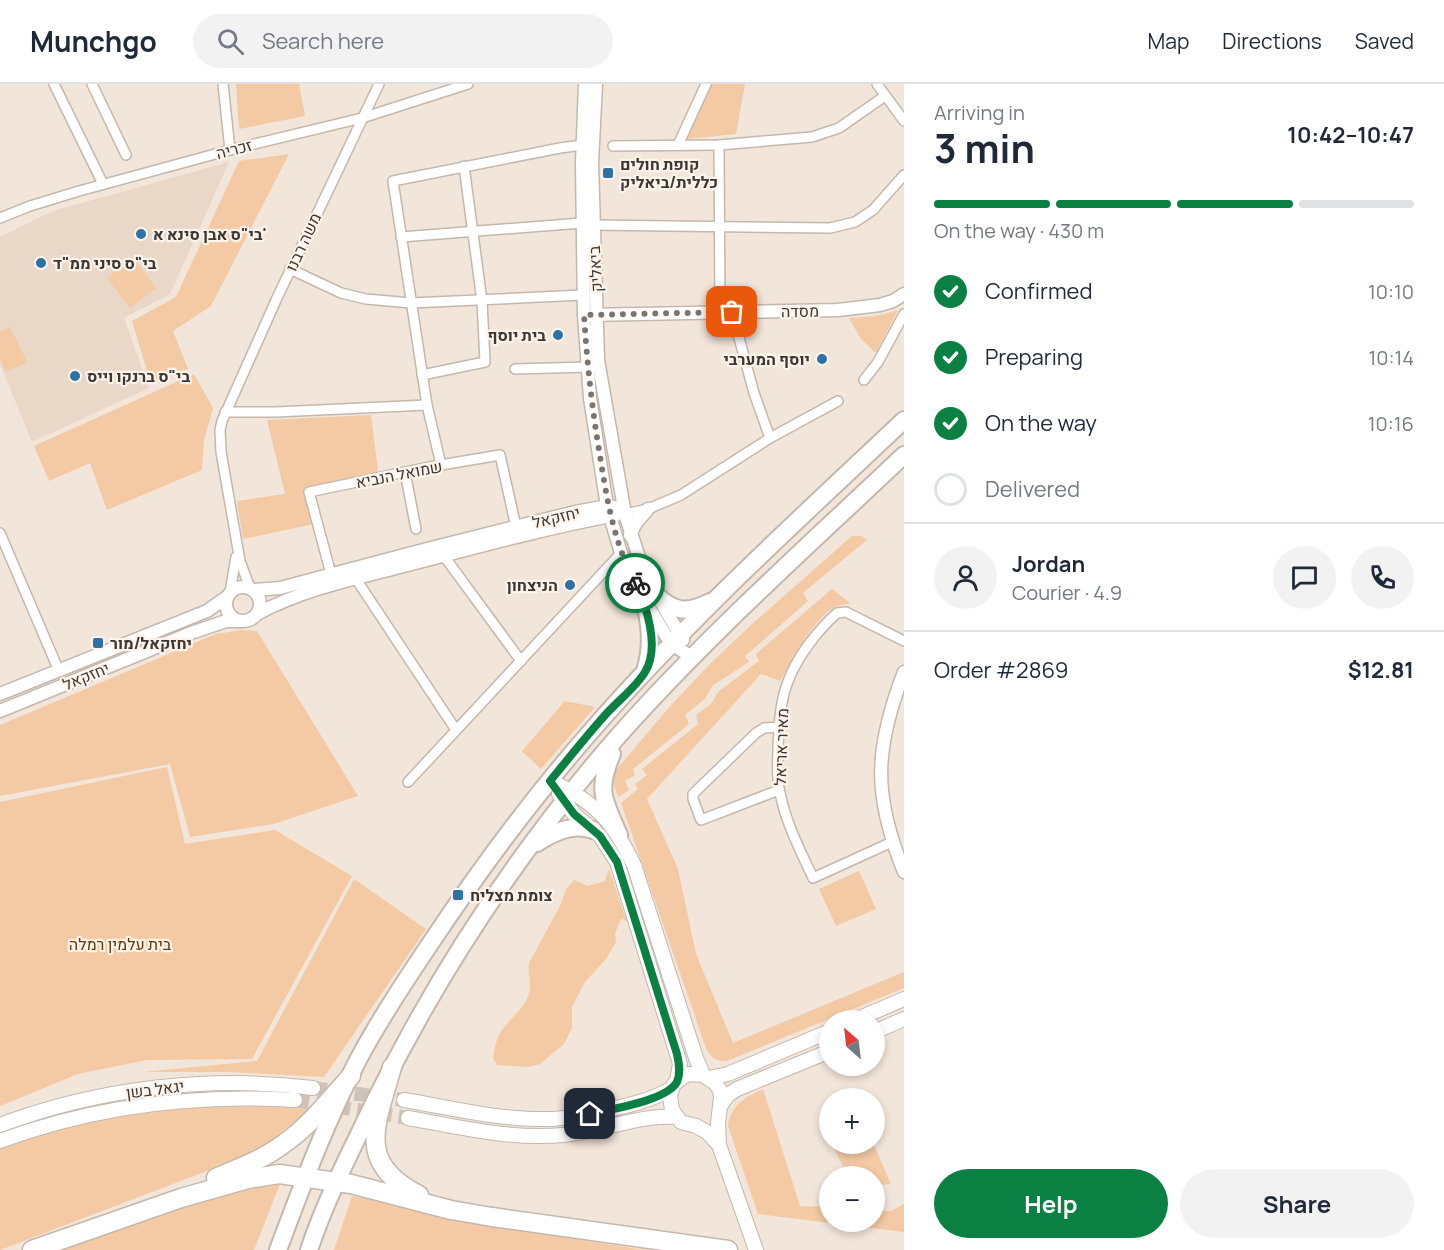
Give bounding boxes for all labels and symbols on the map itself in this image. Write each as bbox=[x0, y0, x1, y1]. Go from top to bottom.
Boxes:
street label: זכריה bbox=[214, 134, 255, 164]
place label: קופת חולים כללית/ביאליק bbox=[620, 153, 718, 193]
marker: קופת חולים כללית/ביאליק bbox=[601, 166, 615, 180]
street label: משה רבנו bbox=[280, 209, 326, 275]
place label: בי"ס אבן סינא א' bbox=[153, 223, 267, 245]
marker: בי"ס אבן סינא א' bbox=[134, 227, 148, 241]
street label: ביאליק bbox=[583, 245, 607, 293]
place label: בי"ס סיני ממ"ד bbox=[53, 252, 157, 274]
marker: בי"ס סיני ממ"ד bbox=[34, 256, 48, 270]
pin bbox=[706, 286, 757, 337]
street label: מסדה bbox=[781, 300, 819, 322]
place label: בית יוסף bbox=[488, 324, 546, 346]
marker: בית יוסף bbox=[551, 328, 565, 342]
place label: יוסף המערבי bbox=[723, 348, 810, 370]
marker: יוסף המערבי bbox=[815, 352, 829, 366]
place label: בי"ס ברנקו וייס bbox=[87, 365, 190, 387]
marker: בי"ס ברנקו וייס bbox=[68, 369, 82, 383]
street label: שמואל הנביא bbox=[354, 455, 444, 493]
street label: יחזקאל bbox=[530, 501, 582, 533]
courier bbox=[605, 553, 665, 613]
place label: הניצחון bbox=[507, 574, 558, 596]
marker: הניצחון bbox=[563, 578, 577, 592]
place label: יחזקאל/מור bbox=[110, 632, 192, 654]
marker: יחזקאל/מור bbox=[91, 636, 105, 650]
street label: יחזקאל bbox=[59, 657, 113, 695]
street label: מאיר אריאל bbox=[769, 708, 793, 786]
place label: צומת מצליח bbox=[470, 884, 553, 906]
marker: צומת מצליח bbox=[451, 888, 465, 902]
park label: בית עלמין רמלה bbox=[69, 933, 172, 955]
north arrow bbox=[819, 1010, 885, 1076]
street label: יגאל בשן bbox=[125, 1075, 185, 1103]
pin bbox=[564, 1088, 615, 1139]

